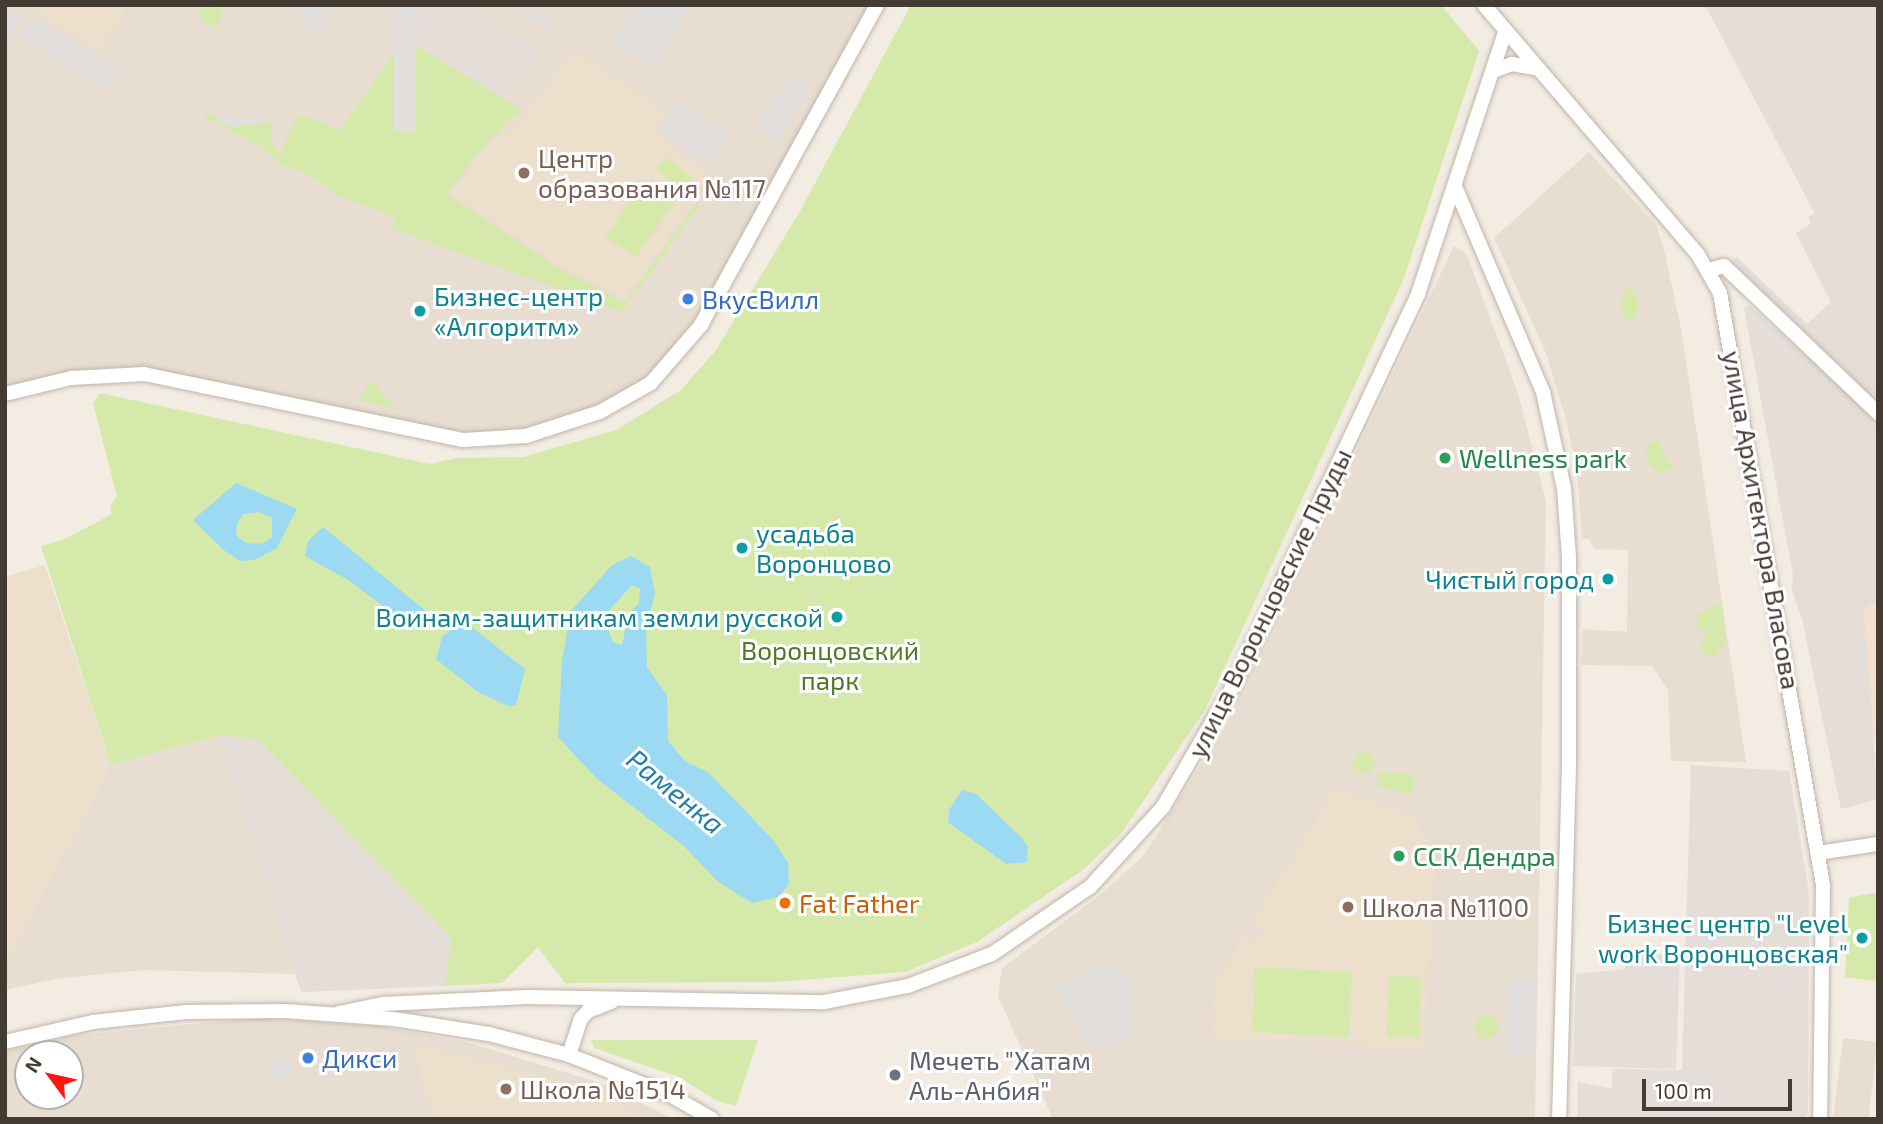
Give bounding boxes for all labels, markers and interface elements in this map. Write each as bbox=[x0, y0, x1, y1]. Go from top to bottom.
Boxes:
place label: Центр образования №117 bbox=[538, 142, 766, 204]
marker: Центр образования №117 bbox=[516, 165, 532, 181]
place label: Бизнес-центр «Алгоритм» bbox=[434, 280, 603, 342]
place label: ВкусВилл bbox=[702, 283, 819, 315]
marker: ВкусВилл bbox=[680, 291, 696, 307]
marker: Бизнес-центр «Алгоритм» bbox=[412, 303, 428, 319]
street label: улица Архитектора Власова bbox=[1717, 348, 1807, 692]
place label: Wellness park bbox=[1459, 442, 1627, 474]
street label: улица Воронцовские Пруды bbox=[1180, 443, 1358, 763]
marker: Wellness park bbox=[1437, 450, 1453, 466]
place label: усадьба Воронцово bbox=[756, 517, 892, 578]
marker: усадьба Воронцово bbox=[734, 540, 750, 556]
place label: Чистый город bbox=[1426, 563, 1594, 595]
marker: Чистый город bbox=[1600, 571, 1616, 587]
place label: Воинам-защитникам земли русской bbox=[376, 601, 823, 633]
marker: Воинам-защитникам земли русской bbox=[829, 609, 845, 625]
park label: Воронцовский парк bbox=[741, 634, 919, 696]
water label: Раменка bbox=[621, 742, 731, 840]
place label: ССК Дендра bbox=[1413, 840, 1556, 872]
marker: ССК Дендра bbox=[1391, 848, 1407, 864]
place label: Fat Father bbox=[799, 887, 919, 919]
place label: Школа №1100 bbox=[1362, 891, 1529, 923]
marker: Fat Father bbox=[777, 895, 793, 911]
marker: Школа №1100 bbox=[1340, 899, 1356, 915]
place label: Бизнес центр "Level work Воронцовская" bbox=[1598, 907, 1848, 968]
marker: Бизнес центр "Level work Воронцовская" bbox=[1854, 930, 1870, 946]
north arrow bbox=[14, 1040, 84, 1110]
place label: Дикси bbox=[322, 1042, 397, 1074]
place label: Мечеть "Хатам Аль-Анбия" bbox=[909, 1044, 1091, 1106]
marker: Дикси bbox=[300, 1050, 316, 1066]
text: N bbox=[19, 1052, 46, 1076]
scale bar bbox=[1645, 1064, 1796, 1108]
marker: Мечеть "Хатам Аль-Анбия" bbox=[887, 1067, 903, 1083]
place label: Школа №1514 bbox=[520, 1073, 686, 1105]
text: 100 m bbox=[1655, 1078, 1712, 1103]
marker: Школа №1514 bbox=[498, 1081, 514, 1097]

